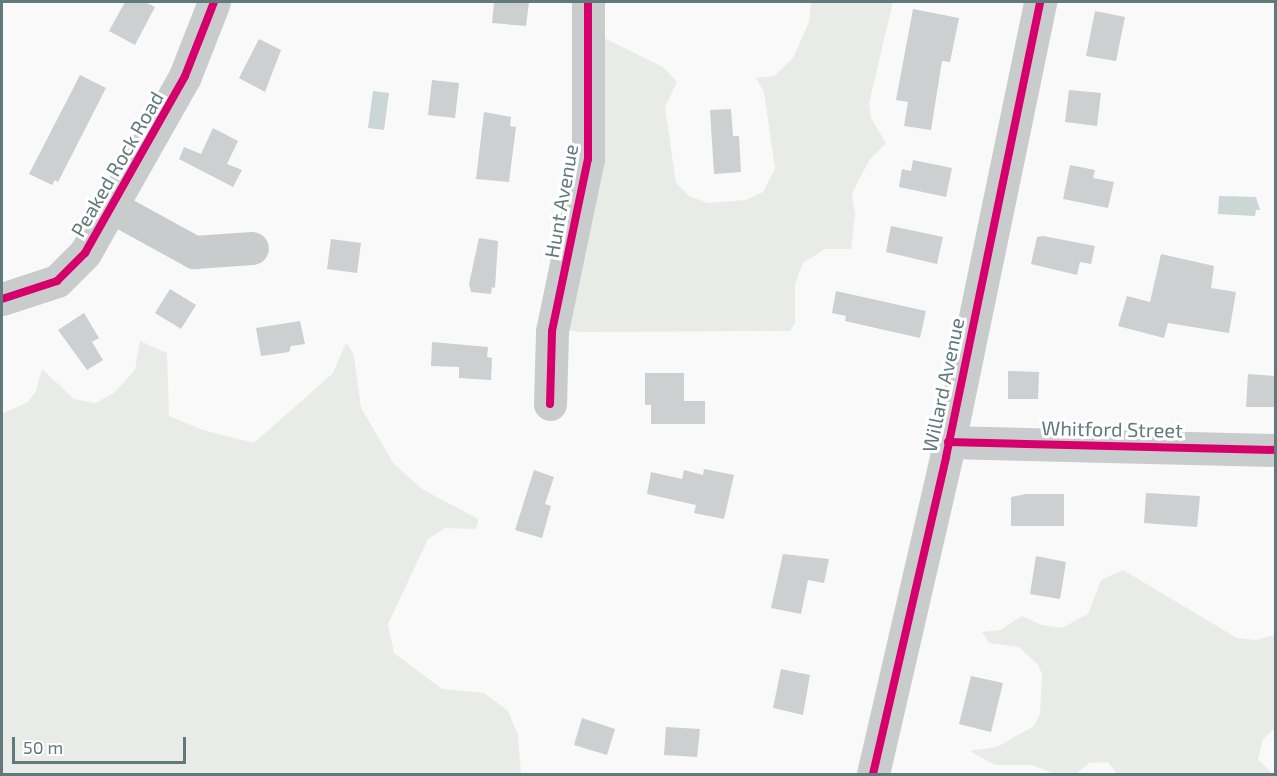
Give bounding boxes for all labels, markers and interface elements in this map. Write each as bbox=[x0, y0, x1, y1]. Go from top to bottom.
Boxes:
street label: Peaked Rock Road bbox=[66, 87, 168, 241]
street label: Hunt Avenue bbox=[539, 142, 583, 260]
street label: Willard Avenue bbox=[917, 315, 969, 455]
street label: Whitford Street bbox=[1041, 416, 1183, 442]
scale bar bbox=[15, 725, 189, 763]
text: 50 m bbox=[23, 736, 63, 758]

